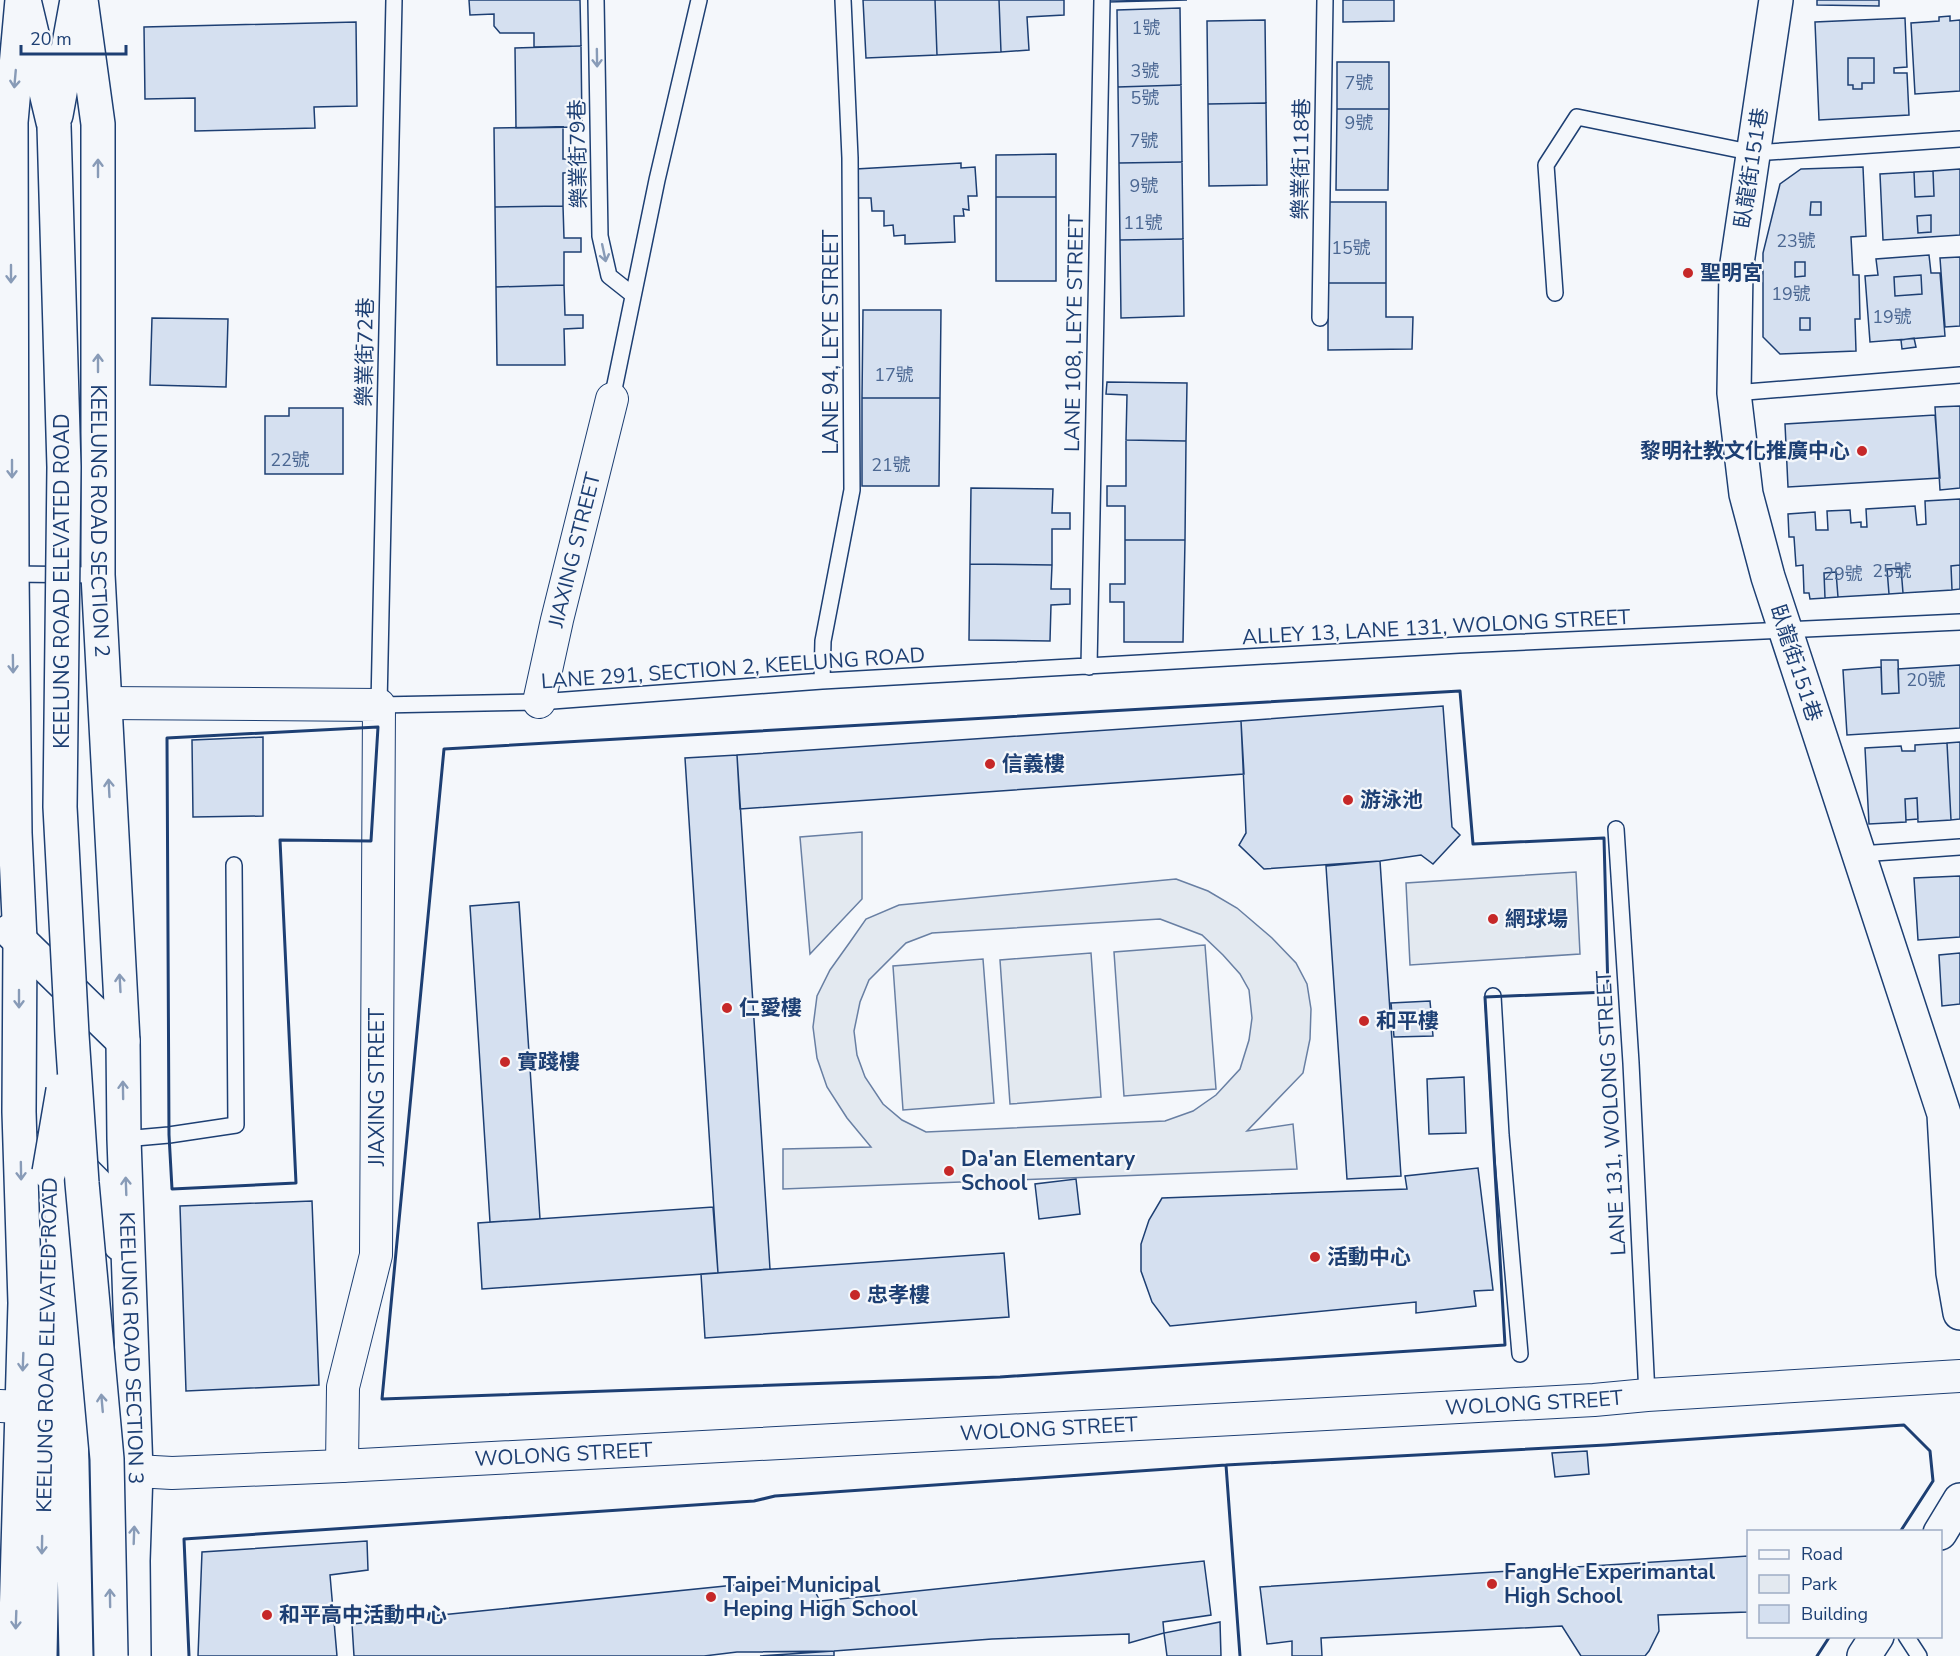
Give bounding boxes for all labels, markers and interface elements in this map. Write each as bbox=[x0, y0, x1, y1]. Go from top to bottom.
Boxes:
house number: 1號 bbox=[1132, 16, 1160, 40]
scale bar bbox=[21, 18, 126, 56]
text: 20 m bbox=[30, 27, 72, 51]
one-way arrow bbox=[591, 48, 603, 68]
house number: 3號 bbox=[1131, 59, 1159, 83]
one-way arrow bbox=[9, 69, 20, 89]
house number: 7號 bbox=[1345, 71, 1373, 95]
house number: 5號 bbox=[1131, 86, 1159, 110]
street label: 樂業街118巷 bbox=[1286, 98, 1316, 220]
street label: 樂業街79巷 bbox=[563, 99, 593, 209]
street label: 臥龍街151巷 bbox=[1728, 106, 1774, 230]
house number: 9號 bbox=[1345, 111, 1373, 135]
house number: 7號 bbox=[1130, 129, 1158, 153]
one-way arrow bbox=[92, 158, 104, 178]
house number: 9號 bbox=[1130, 174, 1158, 198]
house number: 11號 bbox=[1123, 211, 1163, 235]
street label: LANE 108, LEYE STREET bbox=[1058, 214, 1090, 452]
street label: LANE 94, LEYE STREET bbox=[817, 229, 845, 455]
house number: 23號 bbox=[1776, 229, 1816, 253]
house number: 15號 bbox=[1331, 236, 1371, 260]
one-way arrow bbox=[599, 243, 610, 262]
place label: 聖明宮 bbox=[1700, 259, 1763, 287]
one-way arrow bbox=[5, 263, 17, 283]
marker: 聖明宮 bbox=[1681, 266, 1695, 280]
house number: 19號 bbox=[1771, 282, 1811, 306]
street label: 樂業街72巷 bbox=[350, 297, 380, 407]
house number: 19號 bbox=[1872, 305, 1912, 329]
one-way arrow bbox=[92, 353, 104, 373]
house number: 17號 bbox=[874, 363, 914, 387]
street label: KEELUNG ROAD SECTION 2 bbox=[84, 384, 116, 658]
street label: KEELUNG ROAD ELEVATED ROAD bbox=[48, 413, 76, 749]
place label: 黎明社教文化推廣中心 bbox=[1640, 437, 1850, 465]
marker: 黎明社教文化推廣中心 bbox=[1855, 444, 1869, 458]
house number: 22號 bbox=[270, 448, 310, 472]
house number: 21號 bbox=[871, 453, 911, 477]
one-way arrow bbox=[6, 458, 18, 478]
street label: JIAXING STREET bbox=[542, 469, 607, 631]
house number: 25號 bbox=[1872, 559, 1912, 583]
house number: 29號 bbox=[1823, 562, 1863, 586]
street label: 臥龍街151巷 bbox=[1764, 601, 1828, 725]
street label: ALLEY 13, LANE 131, WOLONG STREET bbox=[1241, 603, 1631, 651]
street label: LANE 291, SECTION 2, KEELUNG ROAD bbox=[540, 641, 926, 695]
one-way arrow bbox=[8, 653, 19, 673]
house number: 20號 bbox=[1906, 668, 1946, 692]
place label: 信義樓 bbox=[1002, 750, 1065, 778]
marker: 信義樓 bbox=[983, 757, 997, 771]
one-way arrow bbox=[103, 779, 115, 799]
place label: 游泳池 bbox=[1360, 786, 1423, 814]
marker: 游泳池 bbox=[1341, 793, 1355, 807]
place label: 網球場 bbox=[1505, 905, 1568, 933]
marker: 網球場 bbox=[1486, 912, 1500, 926]
street label: LANE 131, WOLONG STREET bbox=[1590, 969, 1632, 1256]
one-way arrow bbox=[114, 973, 125, 993]
one-way arrow bbox=[13, 988, 25, 1008]
place label: 仁愛樓 bbox=[739, 994, 802, 1022]
marker: 仁愛樓 bbox=[720, 1001, 734, 1015]
street label: JIAXING STREET bbox=[363, 1007, 391, 1167]
place label: 和平樓 bbox=[1376, 1007, 1439, 1035]
marker: 和平樓 bbox=[1357, 1014, 1371, 1028]
place label: 實踐樓 bbox=[517, 1048, 580, 1076]
marker: 實踐樓 bbox=[498, 1055, 512, 1069]
one-way arrow bbox=[118, 1080, 129, 1100]
place label: Da'an Elementary School bbox=[961, 1145, 1136, 1197]
one-way arrow bbox=[15, 1160, 27, 1180]
marker: Da'an Elementary School bbox=[942, 1164, 956, 1178]
one-way arrow bbox=[120, 1176, 132, 1196]
street label: KEELUNG ROAD ELEVATED ROAD bbox=[30, 1177, 64, 1513]
street label: KEELUNG ROAD SECTION 3 bbox=[113, 1211, 150, 1485]
place label: 活動中心 bbox=[1327, 1243, 1411, 1271]
marker: 活動中心 bbox=[1308, 1250, 1322, 1264]
place label: 忠孝樓 bbox=[867, 1281, 930, 1309]
marker: 忠孝樓 bbox=[848, 1288, 862, 1302]
one-way arrow bbox=[18, 1351, 29, 1371]
street label: WOLONG STREET bbox=[1445, 1383, 1625, 1422]
one-way arrow bbox=[96, 1393, 107, 1413]
street label: WOLONG STREET bbox=[959, 1410, 1139, 1447]
street label: WOLONG STREET bbox=[474, 1436, 653, 1473]
one-way arrow bbox=[128, 1525, 140, 1545]
legend bbox=[1747, 1530, 1942, 1638]
one-way arrow bbox=[37, 1535, 48, 1555]
text: Road bbox=[1801, 1542, 1843, 1566]
place label: FangHe Experimantal High School bbox=[1504, 1558, 1715, 1610]
place label: Taipei Municipal Heping High School bbox=[723, 1571, 918, 1623]
text: Park bbox=[1801, 1572, 1838, 1596]
marker: FangHe Experimantal High School bbox=[1485, 1577, 1499, 1591]
one-way arrow bbox=[104, 1588, 115, 1608]
marker: Taipei Municipal Heping High School bbox=[704, 1590, 718, 1604]
place label: 和平高中活動中心 bbox=[279, 1601, 447, 1629]
text: Building bbox=[1801, 1602, 1868, 1626]
marker: 和平高中活動中心 bbox=[260, 1608, 274, 1622]
one-way arrow bbox=[11, 1609, 22, 1629]

